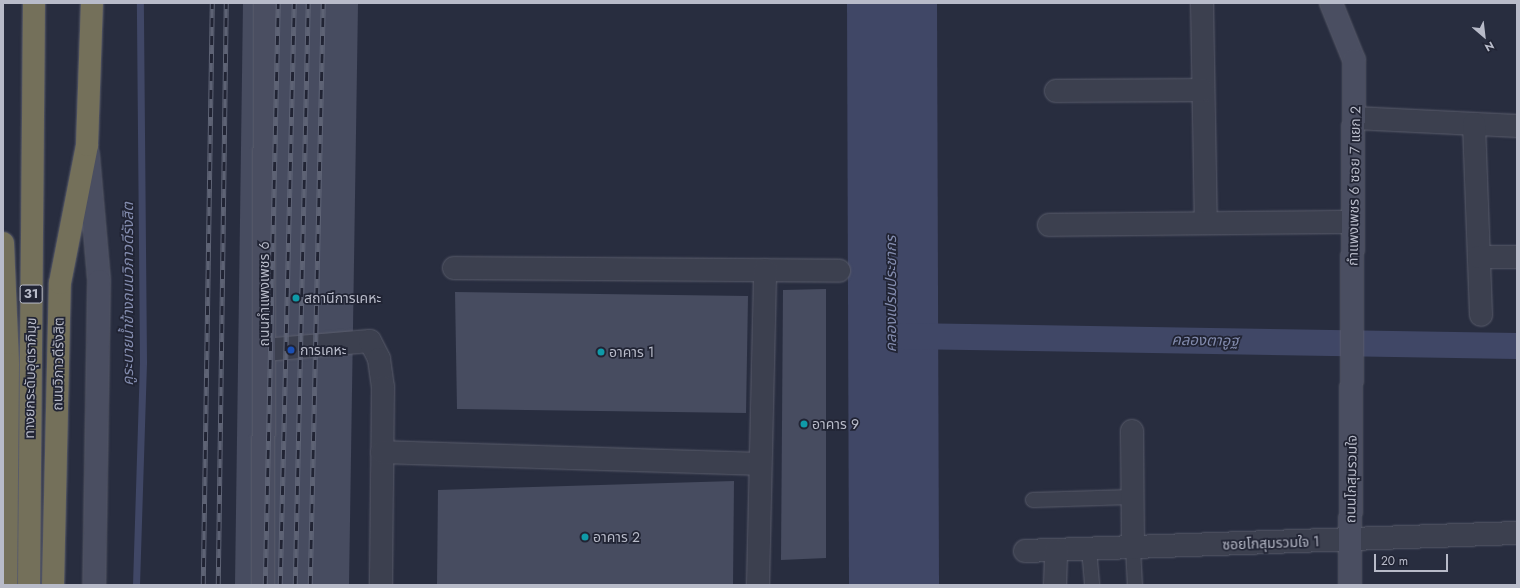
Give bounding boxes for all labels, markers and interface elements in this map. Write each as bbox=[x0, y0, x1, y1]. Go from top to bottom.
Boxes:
north arrow bbox=[1464, 16, 1504, 56]
text: N bbox=[1482, 37, 1497, 56]
street label: กำแพงเพชร 6 ซอย 7 แยก 2 bbox=[1344, 106, 1364, 266]
water label: คูระบายน้ำข้างถนนวิภาวดีรังสิต bbox=[120, 202, 138, 386]
water label: คลองเปรมประชากร bbox=[883, 236, 901, 352]
street label: ถนนกำแพงเพชร 6 bbox=[256, 242, 272, 346]
road number: 31 bbox=[19, 283, 43, 305]
place label: สถานีการเคหะ bbox=[304, 290, 381, 306]
marker: สถานีการเคหะ bbox=[291, 293, 301, 303]
street label: ทางยกระดับอุตราภิมุข bbox=[21, 317, 39, 439]
street label: ถนนวิภาวดีรังสิต bbox=[49, 317, 67, 411]
water label: คลองตาอูฐ bbox=[1171, 331, 1239, 351]
place label: การเคหะ bbox=[300, 342, 346, 358]
marker: การเคหะ bbox=[285, 344, 297, 356]
place label: อาคาร 1 bbox=[609, 344, 654, 360]
marker: อาคาร 1 bbox=[596, 347, 606, 357]
place label: อาคาร 9 bbox=[812, 416, 859, 432]
marker: อาคาร 9 bbox=[799, 419, 809, 429]
street label: ถนนโกสุมรวมใจ bbox=[1342, 435, 1360, 523]
place label: อาคาร 2 bbox=[593, 529, 640, 545]
marker: อาคาร 2 bbox=[580, 532, 590, 542]
street label: ซอยโกสุมรวมใจ 1 bbox=[1222, 533, 1320, 553]
scale bar bbox=[1376, 546, 1450, 572]
text: 20 m bbox=[1381, 552, 1408, 570]

